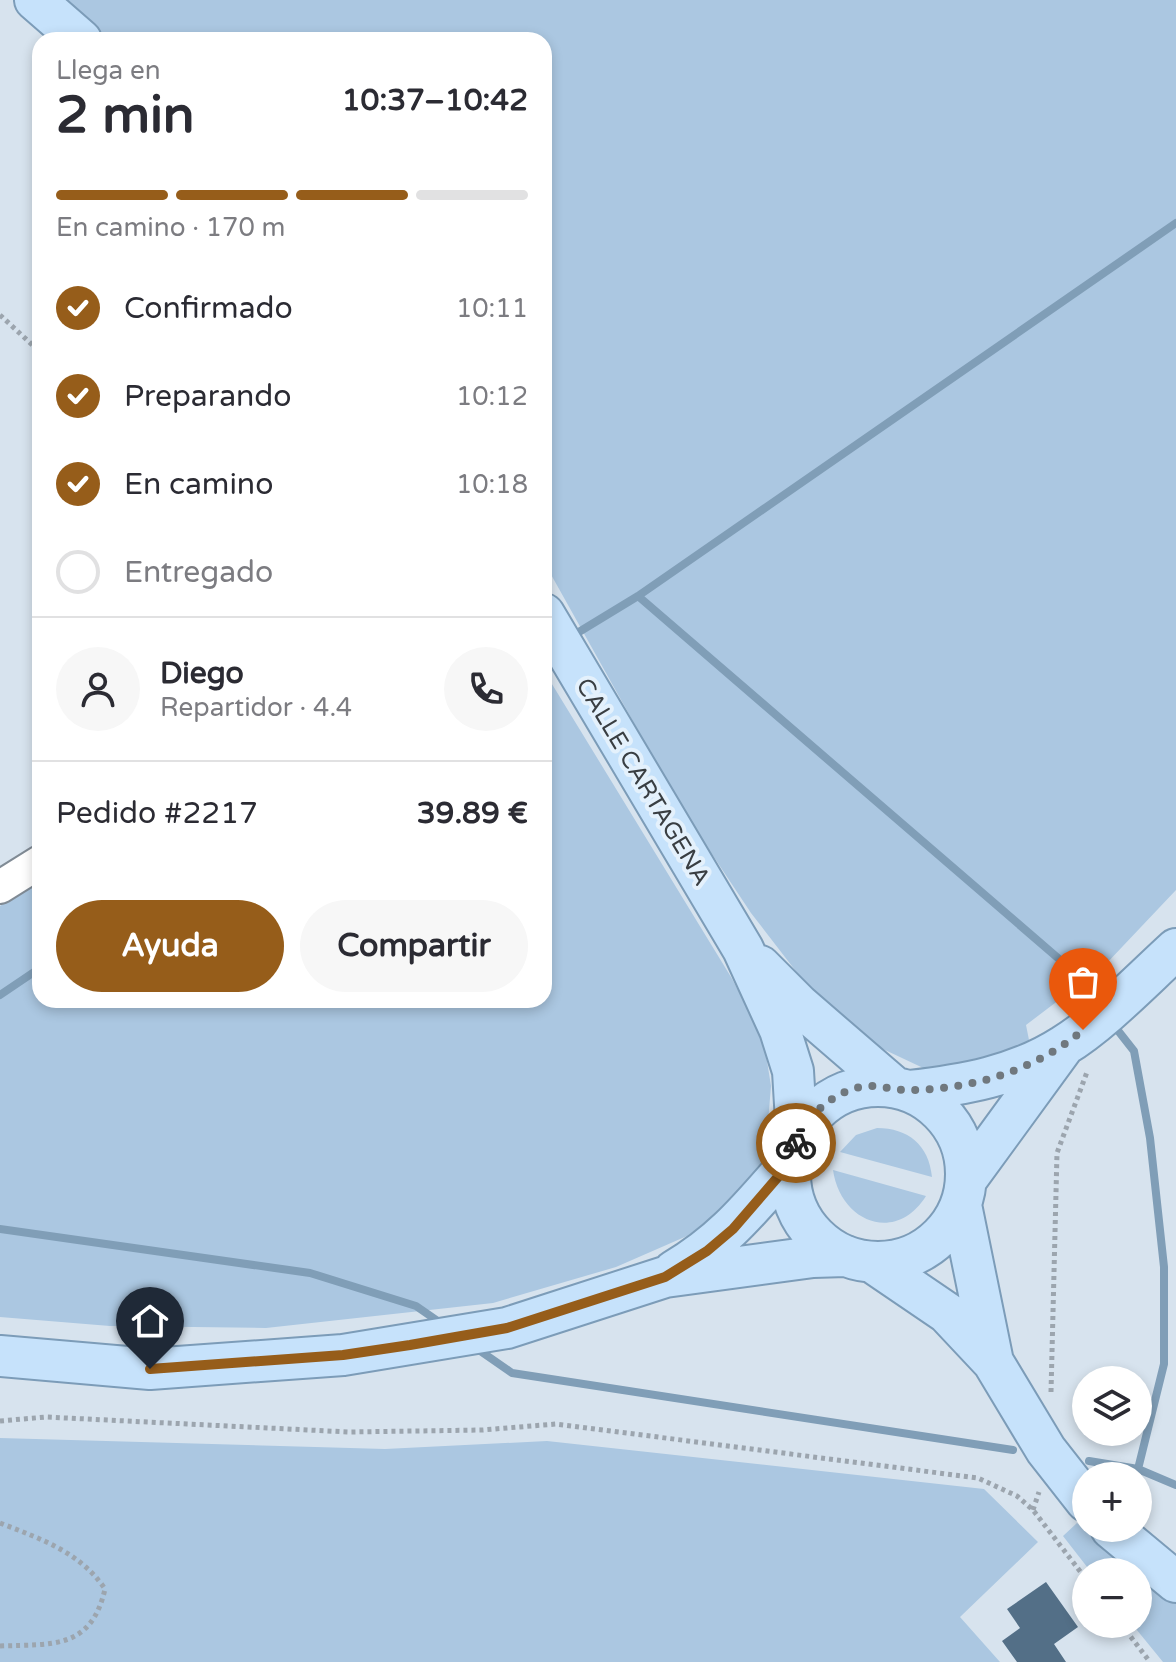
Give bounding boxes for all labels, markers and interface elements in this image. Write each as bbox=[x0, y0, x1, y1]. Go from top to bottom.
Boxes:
text: Llega en bbox=[56, 55, 161, 86]
text: 10:37–10:42 bbox=[342, 82, 528, 119]
text: 2 min bbox=[56, 84, 195, 147]
text: En camino · 170 m bbox=[56, 212, 285, 243]
icon: check bbox=[56, 286, 100, 330]
text: Confirmado bbox=[124, 290, 293, 327]
text: 10:11 bbox=[456, 293, 528, 324]
icon: check bbox=[56, 374, 100, 418]
text: Preparando bbox=[124, 378, 292, 415]
text: 10:12 bbox=[456, 381, 528, 412]
icon: check bbox=[56, 462, 100, 506]
text: En camino bbox=[124, 466, 273, 503]
text: 10:18 bbox=[456, 469, 528, 500]
text: Entregado bbox=[124, 554, 273, 591]
button: person bbox=[56, 647, 140, 731]
button: phone bbox=[444, 647, 528, 731]
text: Diego bbox=[160, 655, 244, 692]
street label: CALLE CARTAGENA bbox=[570, 673, 716, 891]
text: Repartidor · 4.4 bbox=[160, 692, 352, 723]
text: Pedido #2217 bbox=[56, 795, 258, 832]
text: 39.89 € bbox=[417, 795, 528, 832]
button: Ayuda bbox=[56, 900, 284, 992]
button: Compartir bbox=[300, 900, 528, 992]
pin bbox=[1049, 948, 1117, 1030]
icon: bag bbox=[1061, 960, 1105, 1004]
courier bbox=[756, 1103, 836, 1183]
icon: bike bbox=[774, 1121, 818, 1165]
pin bbox=[116, 1287, 184, 1369]
icon: home bbox=[128, 1299, 172, 1343]
map controls bbox=[1072, 1366, 1152, 1638]
button: layers bbox=[1072, 1366, 1152, 1446]
button: + bbox=[1072, 1462, 1152, 1542]
button: − bbox=[1072, 1558, 1152, 1638]

